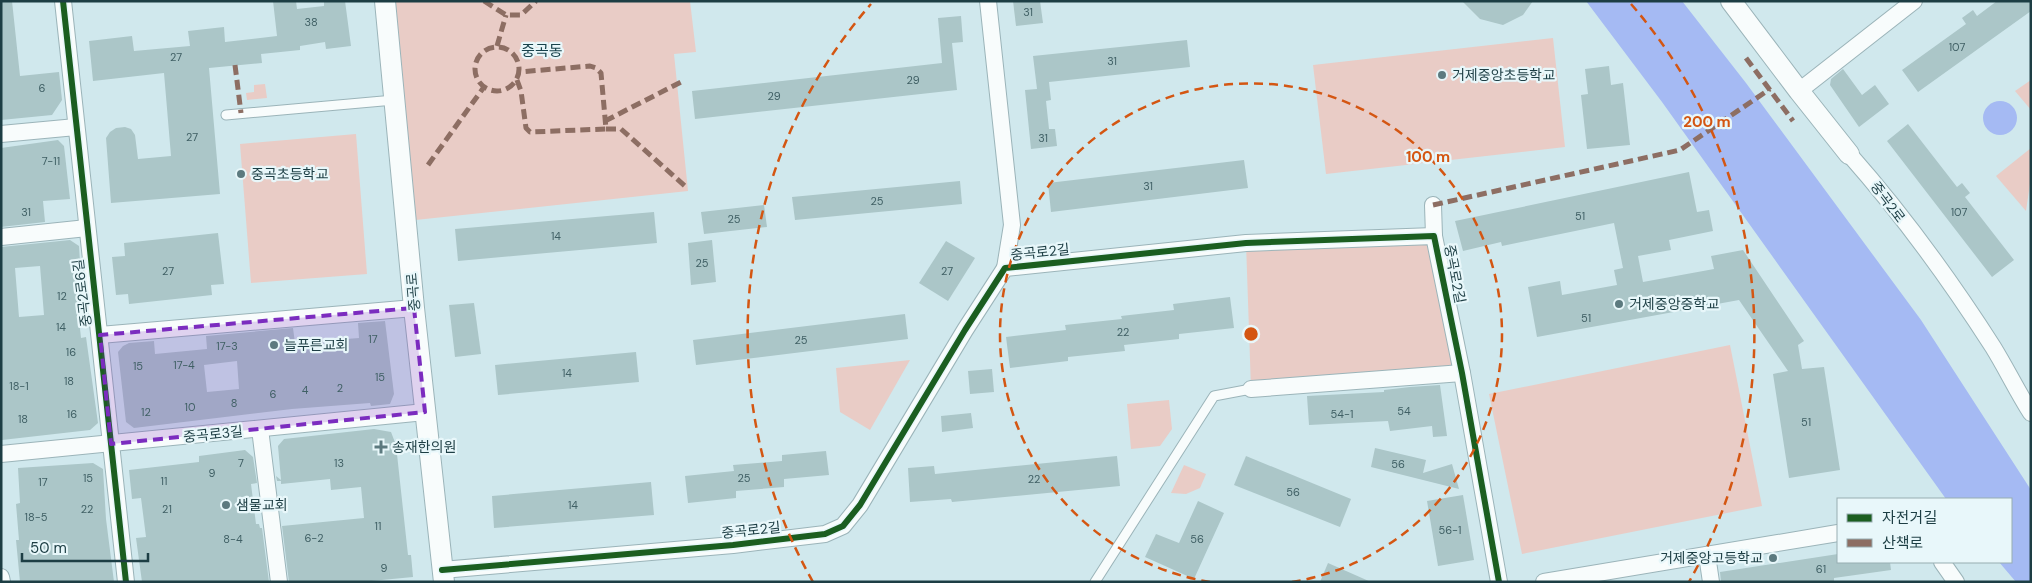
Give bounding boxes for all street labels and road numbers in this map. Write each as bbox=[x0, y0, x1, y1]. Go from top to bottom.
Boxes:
street label: 중곡2로 bbox=[1867, 178, 1909, 226]
street label: 중곡로2길 bbox=[1009, 240, 1071, 264]
street label: 중곡로2길 bbox=[1440, 243, 1470, 305]
street label: 중곡2로6길 bbox=[69, 258, 95, 328]
street label: 중곡로 bbox=[402, 272, 424, 312]
street label: 중곡로3길 bbox=[182, 422, 244, 446]
street label: 중곡로2길 bbox=[720, 518, 782, 542]

